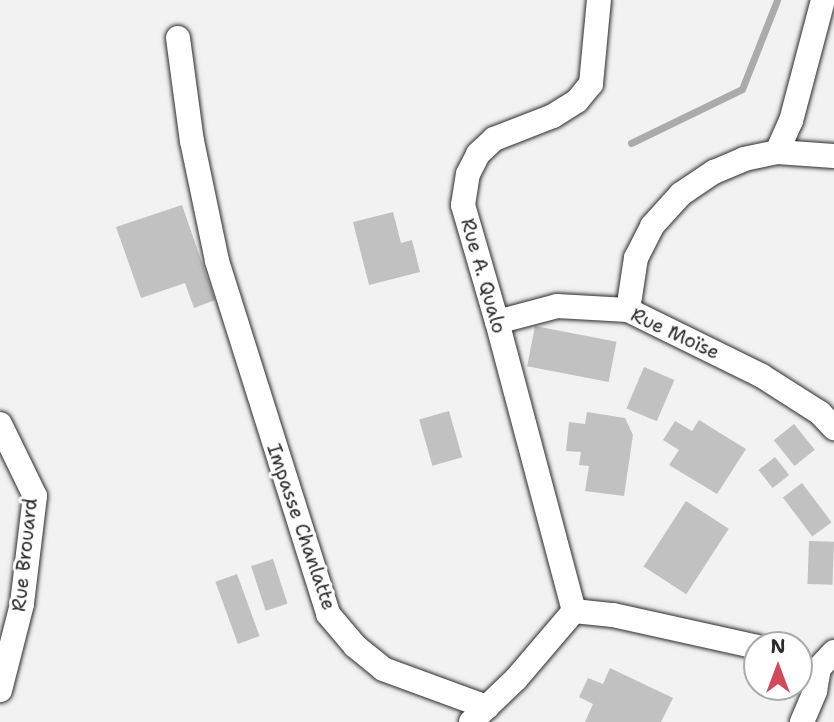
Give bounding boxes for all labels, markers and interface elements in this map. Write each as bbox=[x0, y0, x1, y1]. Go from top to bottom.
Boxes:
street label: Rue A. Qualo bbox=[456, 216, 510, 336]
street label: Rue Moïse bbox=[627, 304, 723, 364]
street label: Impasse Chanlatte bbox=[262, 441, 340, 613]
street label: Rue Brouard bbox=[8, 497, 42, 613]
north arrow bbox=[743, 631, 813, 701]
text: N bbox=[770, 634, 786, 659]

